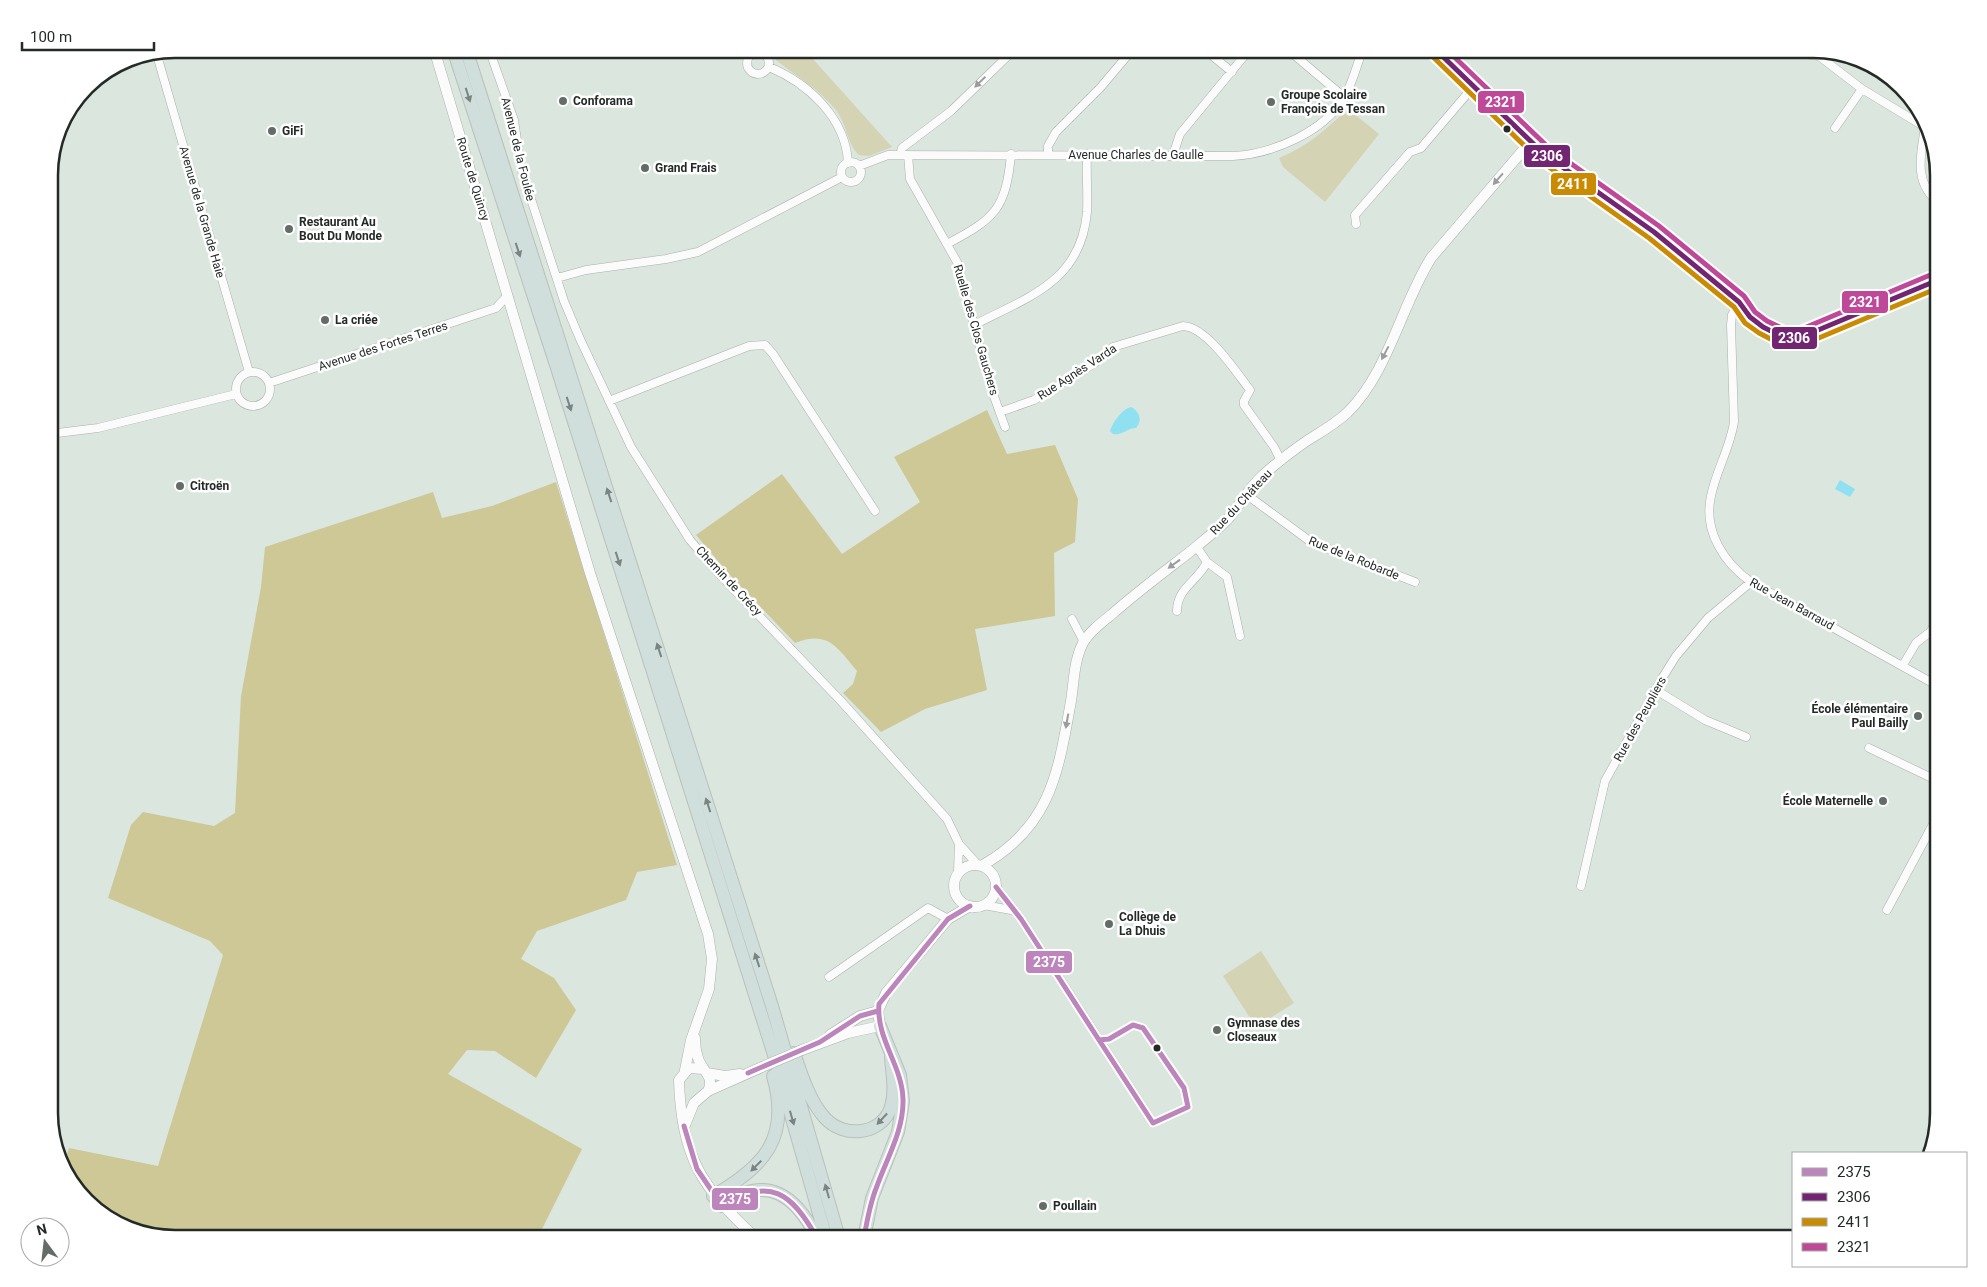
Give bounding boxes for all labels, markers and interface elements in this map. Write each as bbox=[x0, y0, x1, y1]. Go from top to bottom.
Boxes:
scale bar bbox=[22, 20, 155, 52]
text: 100 m bbox=[30, 28, 72, 46]
one-way arrow bbox=[975, 76, 987, 88]
one-way arrow bbox=[464, 88, 472, 103]
place label: Groupe Scolaire François de Tessan bbox=[1281, 88, 1385, 116]
line badge: 2321 bbox=[1477, 90, 1525, 114]
place label: Conforama bbox=[573, 94, 633, 108]
text: 2321 bbox=[1485, 94, 1517, 110]
marker: Conforama bbox=[557, 95, 569, 107]
street label: Avenue de la Foulée bbox=[498, 96, 538, 202]
marker: Groupe Scolaire François de Tessan bbox=[1265, 96, 1277, 108]
place label: GiFi bbox=[282, 124, 303, 138]
unlabelled marker bbox=[1502, 124, 1512, 134]
marker: GiFi bbox=[266, 125, 278, 137]
street label: Route de Quincy bbox=[454, 136, 492, 223]
line badge: 2306 bbox=[1523, 144, 1571, 168]
street label: Avenue de la Grande Haie bbox=[176, 145, 228, 279]
street label: Avenue Charles de Gaulle bbox=[1068, 148, 1204, 162]
text: 2306 bbox=[1531, 148, 1563, 164]
place label: Grand Frais bbox=[655, 161, 717, 175]
marker: Grand Frais bbox=[639, 162, 651, 174]
one-way arrow bbox=[1492, 172, 1504, 184]
line badge: 2411 bbox=[1550, 172, 1597, 196]
text: 2411 bbox=[1557, 176, 1589, 192]
place label: Restaurant Au Bout Du Monde bbox=[299, 215, 382, 243]
marker: Restaurant Au Bout Du Monde bbox=[283, 223, 295, 235]
one-way arrow bbox=[515, 242, 523, 257]
street label: Ruelle des Clos Gauchers bbox=[951, 263, 1001, 397]
line badge: 2321 bbox=[1841, 290, 1889, 314]
text: 2321 bbox=[1849, 294, 1881, 310]
place label: La criée bbox=[335, 313, 378, 327]
marker: La criée bbox=[319, 314, 331, 326]
street label: Avenue des Fortes Terres bbox=[317, 318, 449, 374]
line badge: 2306 bbox=[1771, 326, 1818, 350]
text: 2306 bbox=[1778, 330, 1810, 346]
street label: Rue Agnès Varda bbox=[1035, 341, 1119, 403]
one-way arrow bbox=[1381, 346, 1389, 360]
one-way arrow bbox=[565, 397, 573, 412]
street label: Rue du Château bbox=[1207, 466, 1275, 538]
place label: Citroën bbox=[190, 479, 230, 493]
marker: Citroën bbox=[174, 480, 186, 492]
one-way arrow bbox=[605, 488, 613, 503]
street label: Rue de la Robarde bbox=[1307, 533, 1401, 583]
street label: Chemin de Crécy bbox=[693, 543, 765, 619]
one-way arrow bbox=[614, 552, 622, 567]
one-way arrow bbox=[1167, 559, 1181, 569]
street label: Rue Jean Barraud bbox=[1747, 575, 1837, 633]
one-way arrow bbox=[654, 643, 662, 658]
street label: Rue des Peupliers bbox=[1611, 674, 1669, 764]
place label: École élémentaire Paul Bailly bbox=[1812, 701, 1909, 730]
marker: École élémentaire Paul Bailly bbox=[1912, 710, 1924, 722]
one-way arrow bbox=[1063, 713, 1071, 729]
place label: École Maternelle bbox=[1783, 793, 1874, 808]
marker: École Maternelle bbox=[1877, 795, 1889, 807]
one-way arrow bbox=[704, 797, 712, 812]
place label: Collège de La Dhuis bbox=[1119, 910, 1177, 938]
marker: Collège de La Dhuis bbox=[1103, 918, 1115, 930]
line badge: 2375 bbox=[1025, 950, 1073, 974]
one-way arrow bbox=[753, 952, 761, 967]
text: 2375 bbox=[1033, 954, 1065, 970]
place label: Gymnase des Closeaux bbox=[1227, 1016, 1300, 1044]
marker: Gymnase des Closeaux bbox=[1211, 1024, 1223, 1036]
unlabelled marker bbox=[1152, 1043, 1162, 1053]
one-way arrow bbox=[789, 1111, 797, 1126]
one-way arrow bbox=[876, 1113, 888, 1125]
legend bbox=[1792, 1152, 1967, 1267]
one-way arrow bbox=[750, 1160, 762, 1172]
text: 2375 bbox=[1837, 1163, 1871, 1181]
one-way arrow bbox=[822, 1184, 830, 1199]
line badge: 2375 bbox=[711, 1187, 759, 1211]
text: 2306 bbox=[1837, 1188, 1871, 1206]
text: 2375 bbox=[719, 1191, 751, 1207]
place label: Poullain bbox=[1053, 1199, 1097, 1213]
marker: Poullain bbox=[1037, 1200, 1049, 1212]
text: 2411 bbox=[1837, 1213, 1871, 1231]
north arrow bbox=[20, 1217, 70, 1267]
text: N bbox=[35, 1220, 48, 1238]
text: 2321 bbox=[1837, 1238, 1871, 1256]

